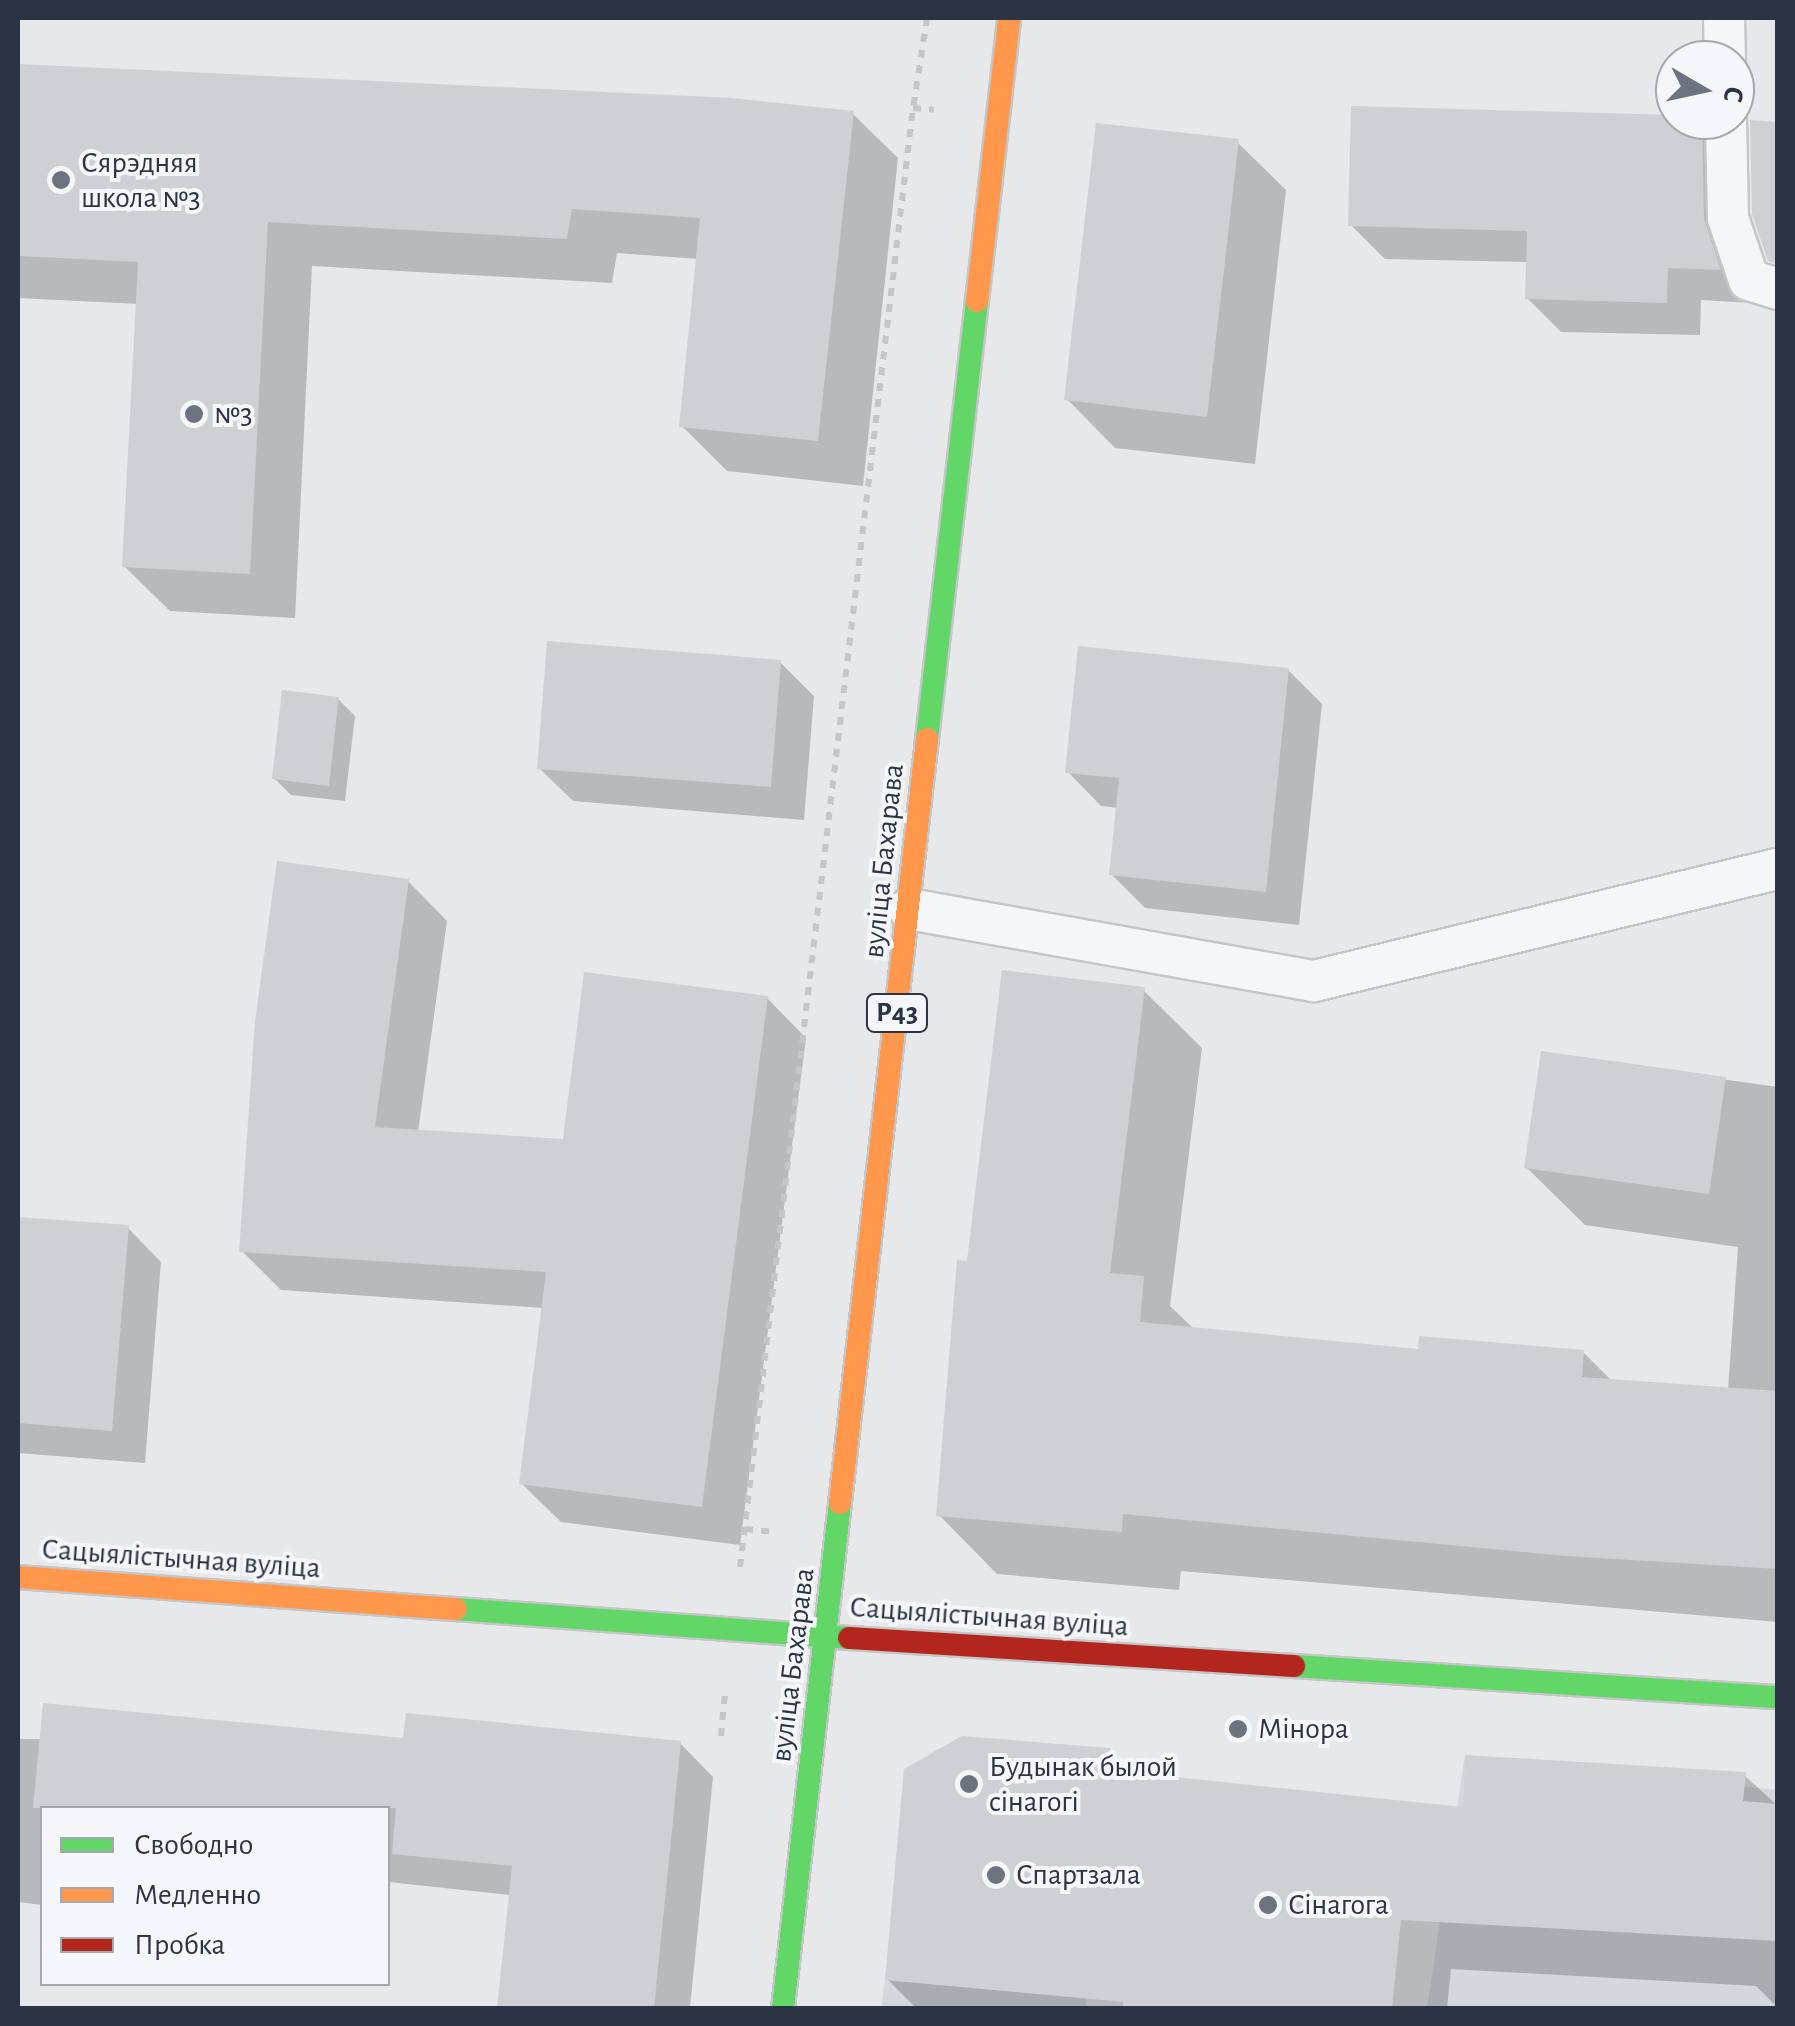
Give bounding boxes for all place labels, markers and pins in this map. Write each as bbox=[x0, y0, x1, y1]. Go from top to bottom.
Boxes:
place label: Сярэдняя школа №3 bbox=[81, 145, 201, 216]
marker: Сярэдняя школа №3 bbox=[50, 169, 72, 191]
place label: №3 bbox=[214, 396, 253, 432]
marker: №3 bbox=[183, 403, 205, 425]
place label: Мінора bbox=[1258, 1711, 1349, 1747]
marker: Мінора bbox=[1227, 1718, 1249, 1740]
place label: Будынак былой сінагогі bbox=[989, 1749, 1177, 1820]
marker: Будынак былой сінагогі bbox=[958, 1773, 980, 1795]
place label: Спартзала bbox=[1016, 1857, 1141, 1893]
marker: Спартзала bbox=[985, 1864, 1007, 1886]
place label: Сінагога bbox=[1288, 1887, 1389, 1923]
marker: Сінагога bbox=[1257, 1894, 1279, 1916]

